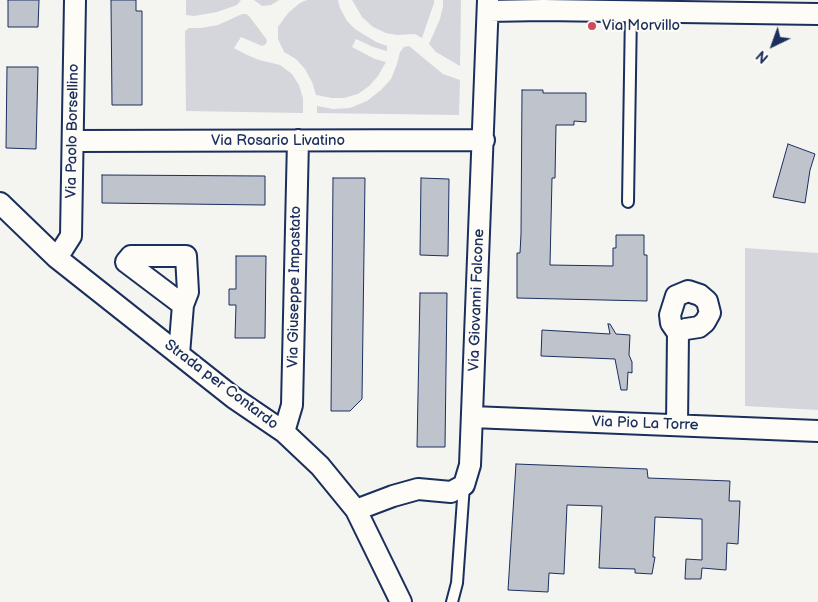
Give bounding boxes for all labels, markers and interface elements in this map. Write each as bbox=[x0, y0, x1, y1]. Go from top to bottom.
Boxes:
place label: Via Morvillo bbox=[602, 17, 680, 35]
marker: Via Morvillo bbox=[586, 20, 598, 32]
north arrow bbox=[748, 20, 798, 70]
text: N bbox=[753, 47, 772, 66]
street label: Via Paolo Borsellino bbox=[63, 64, 83, 198]
street label: Via Rosario Livatino bbox=[211, 132, 345, 150]
street label: Via Giuseppe Impastato bbox=[285, 206, 305, 368]
street label: Via Giovanni Falcone bbox=[466, 228, 488, 372]
street label: Strada per Contardo bbox=[160, 336, 282, 434]
street label: Via Pio La Torre bbox=[591, 413, 699, 435]

